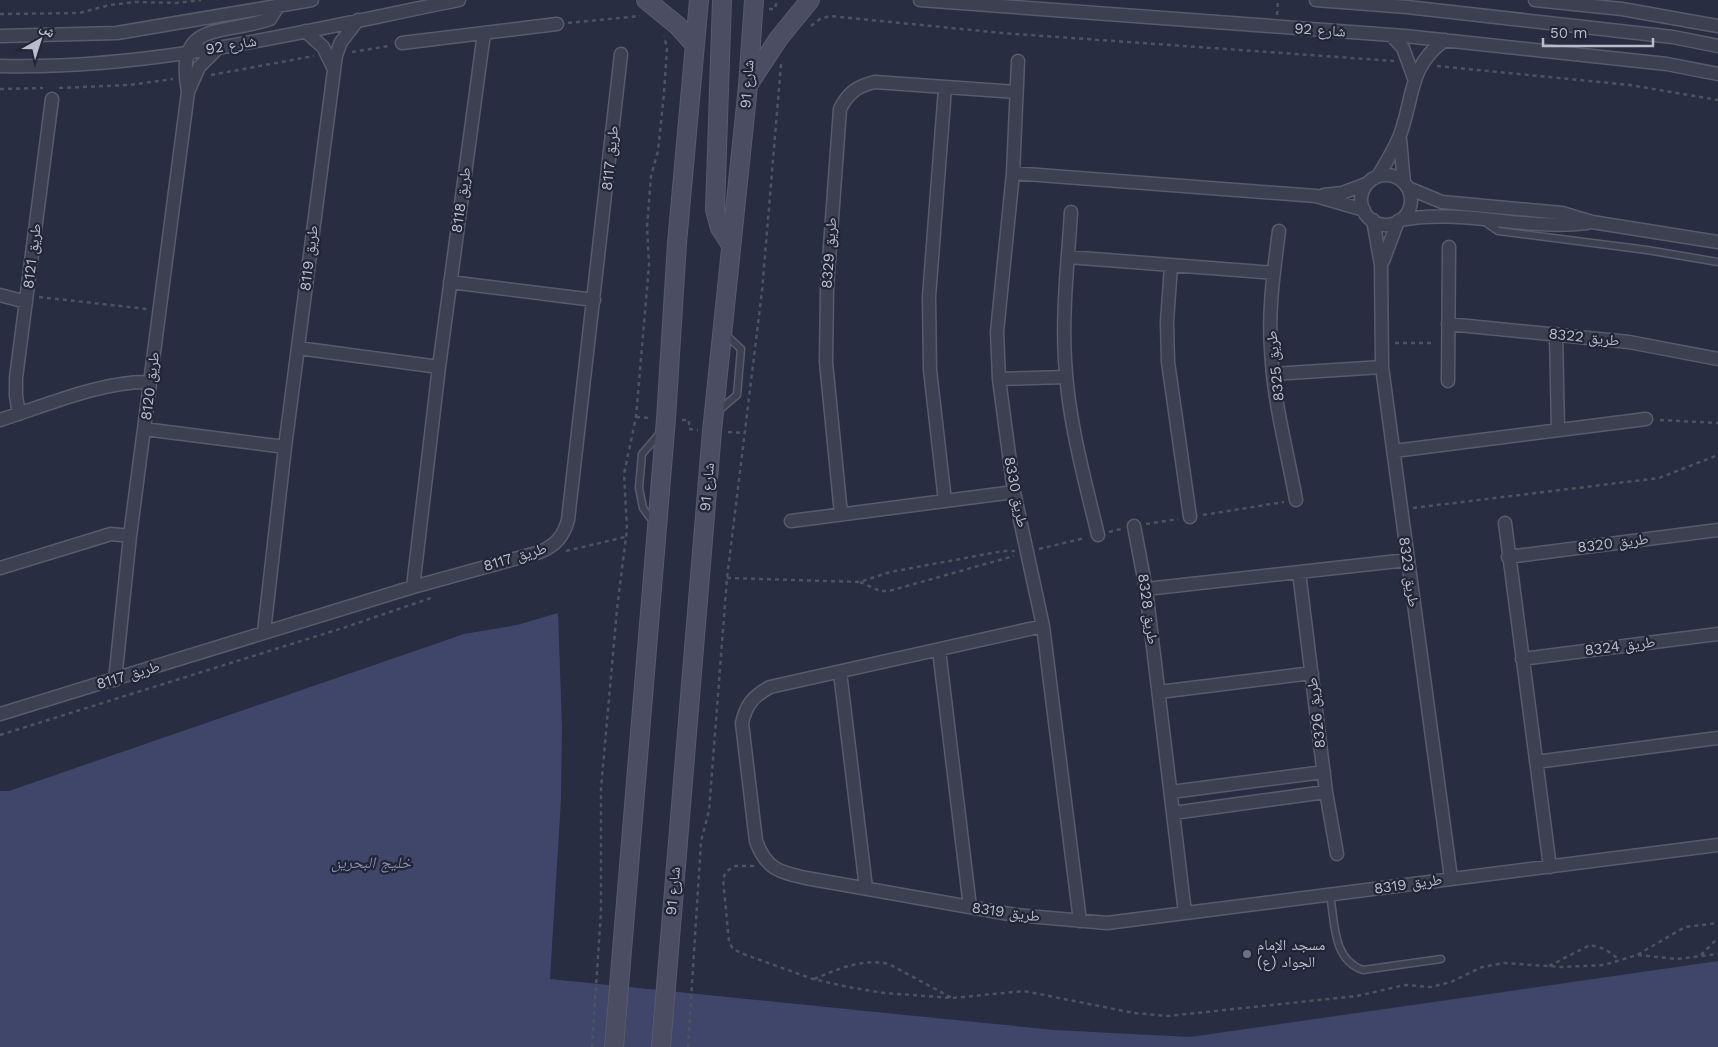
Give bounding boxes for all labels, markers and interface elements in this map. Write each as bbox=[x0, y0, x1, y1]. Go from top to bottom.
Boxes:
north arrow bbox=[15, 15, 65, 65]
scale bar bbox=[1543, 15, 1653, 47]
text: ش bbox=[37, 19, 59, 42]
street label: شارع 92 bbox=[1294, 19, 1347, 42]
text: 50 m bbox=[1550, 24, 1587, 42]
street label: شارع 92 bbox=[204, 32, 258, 59]
street label: شارع 91 bbox=[736, 59, 759, 109]
street label: طريق 8117 bbox=[598, 125, 623, 191]
street label: طريق 8118 bbox=[447, 166, 476, 234]
street label: طريق 8329 bbox=[818, 217, 841, 289]
street label: طريق 8121 bbox=[19, 222, 46, 290]
street label: طريق 8119 bbox=[296, 224, 323, 292]
street label: طريق 8322 bbox=[1548, 324, 1620, 351]
street label: طريق 8325 bbox=[1262, 330, 1289, 402]
street label: طريق 8120 bbox=[137, 351, 164, 421]
street label: طريق 8330 bbox=[999, 455, 1032, 529]
street label: شارع 91 bbox=[696, 462, 719, 512]
street label: طريق 8320 bbox=[1576, 530, 1650, 557]
street label: طريق 8323 bbox=[1394, 536, 1423, 609]
street label: طريق 8117 bbox=[481, 539, 549, 576]
street label: طريق 8328 bbox=[1133, 572, 1162, 646]
street label: طريق 8324 bbox=[1584, 633, 1657, 660]
street label: طريق 8117 bbox=[94, 657, 162, 694]
street label: طريق 8326 bbox=[1303, 676, 1330, 750]
water label: خليج البحرين bbox=[331, 853, 412, 873]
street label: شارع 91 bbox=[662, 866, 685, 916]
street label: طريق 8319 bbox=[1373, 870, 1443, 899]
street label: طريق 8319 bbox=[971, 898, 1041, 927]
place label: مسجد الإمام الجواد (ع) bbox=[1257, 936, 1325, 972]
marker: مسجد الإمام الجواد (ع) bbox=[1241, 948, 1253, 960]

